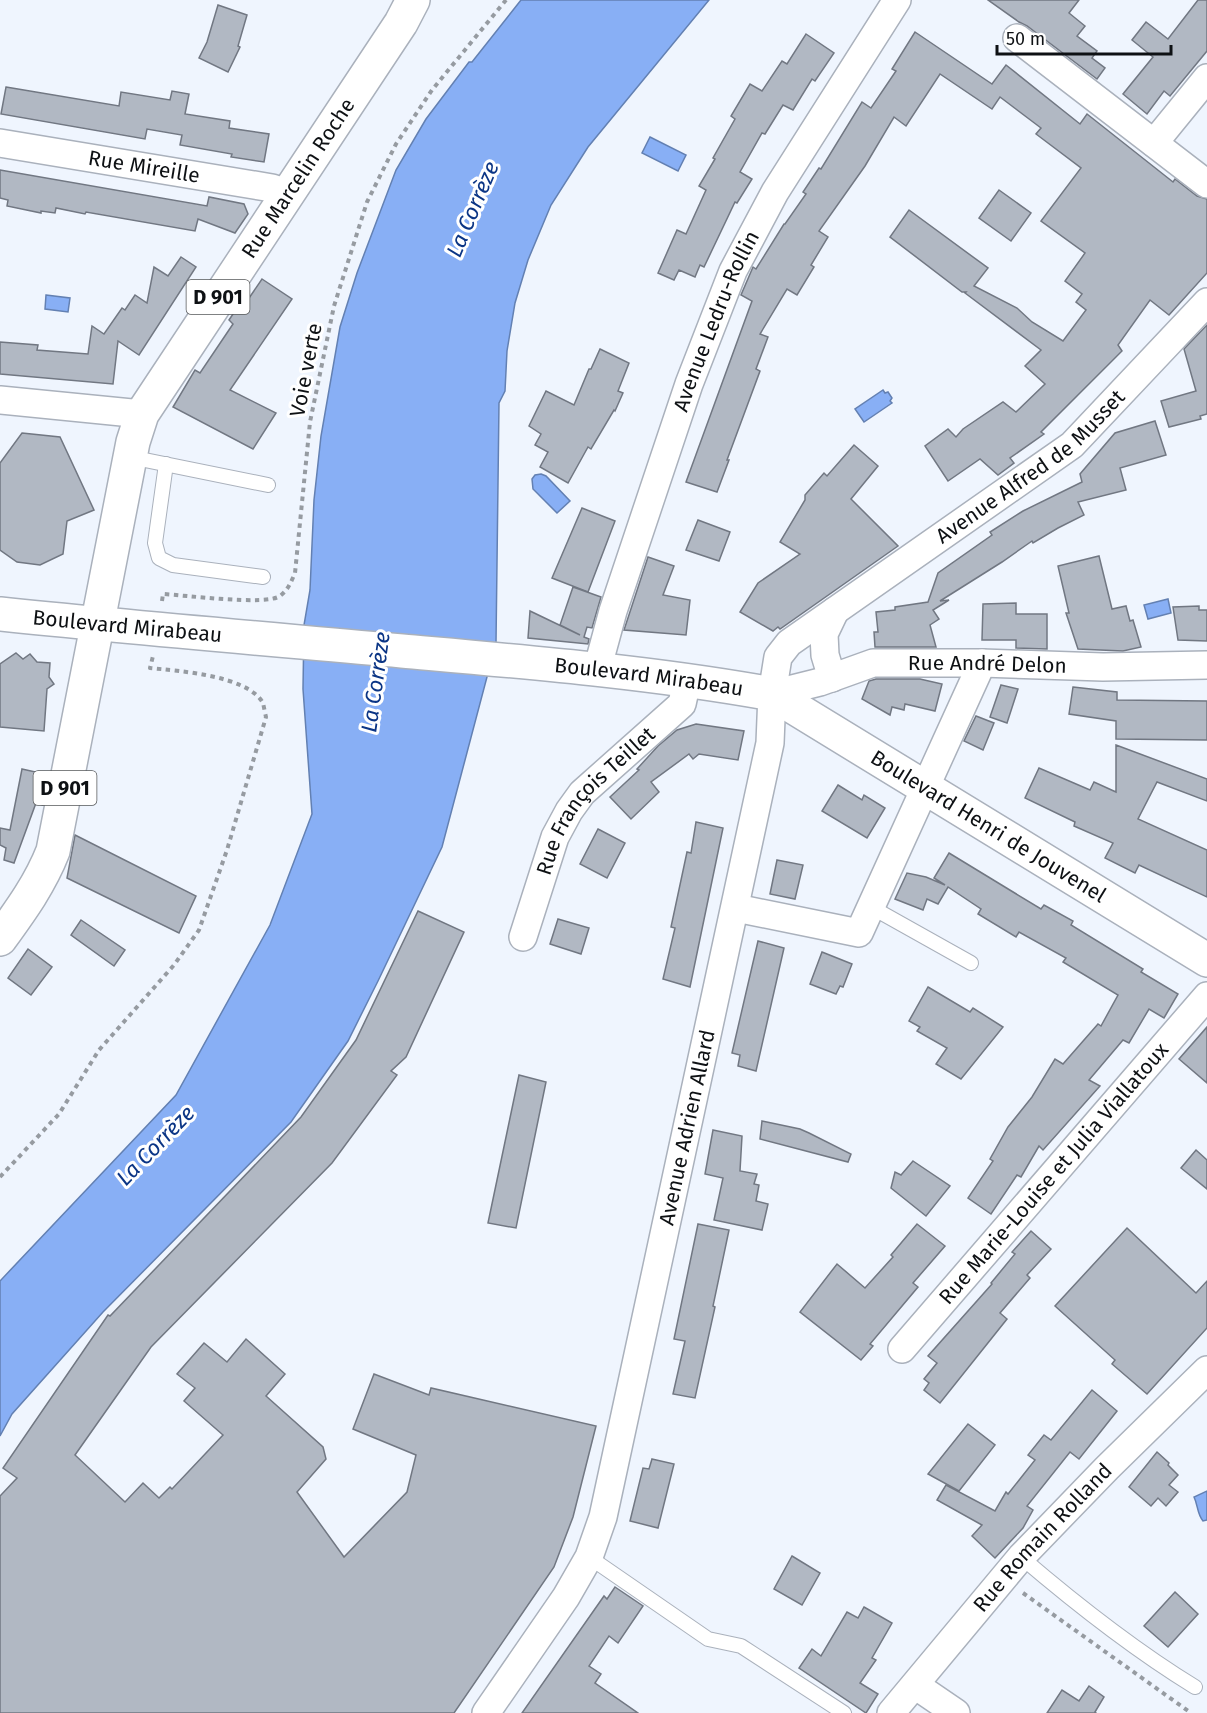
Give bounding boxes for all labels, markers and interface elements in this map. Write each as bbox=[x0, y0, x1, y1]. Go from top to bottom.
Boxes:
scale bar bbox=[997, 18, 1171, 56]
text: 50 m bbox=[1006, 28, 1045, 50]
street label: Rue Marcelin Roche bbox=[236, 93, 361, 263]
street label: Rue Mireille bbox=[86, 145, 202, 189]
water label: La Corrèze bbox=[440, 157, 505, 261]
street label: Avenue Ledru-Rollin bbox=[668, 226, 765, 415]
road number: D 901 bbox=[186, 280, 250, 314]
street label: Voie verte bbox=[284, 321, 328, 419]
street label: Avenue Alfred de Musset bbox=[931, 384, 1131, 549]
street label: Boulevard Mirabeau bbox=[31, 604, 223, 648]
water label: La Corrèze bbox=[355, 630, 396, 734]
street label: Rue André Delon bbox=[908, 650, 1067, 679]
street label: Boulevard Mirabeau bbox=[553, 652, 745, 702]
street label: Rue François Teillet bbox=[531, 721, 661, 878]
street label: Boulevard Henri de Jouvenel bbox=[866, 744, 1111, 908]
road number: D 901 bbox=[34, 771, 97, 805]
street label: Avenue Adrien Allard bbox=[653, 1027, 721, 1227]
street label: Rue Marie-Louise et Julia Viallatoux bbox=[933, 1037, 1174, 1310]
water label: La Corrèze bbox=[111, 1100, 200, 1191]
street label: Rue Romain Rolland bbox=[968, 1458, 1118, 1617]

